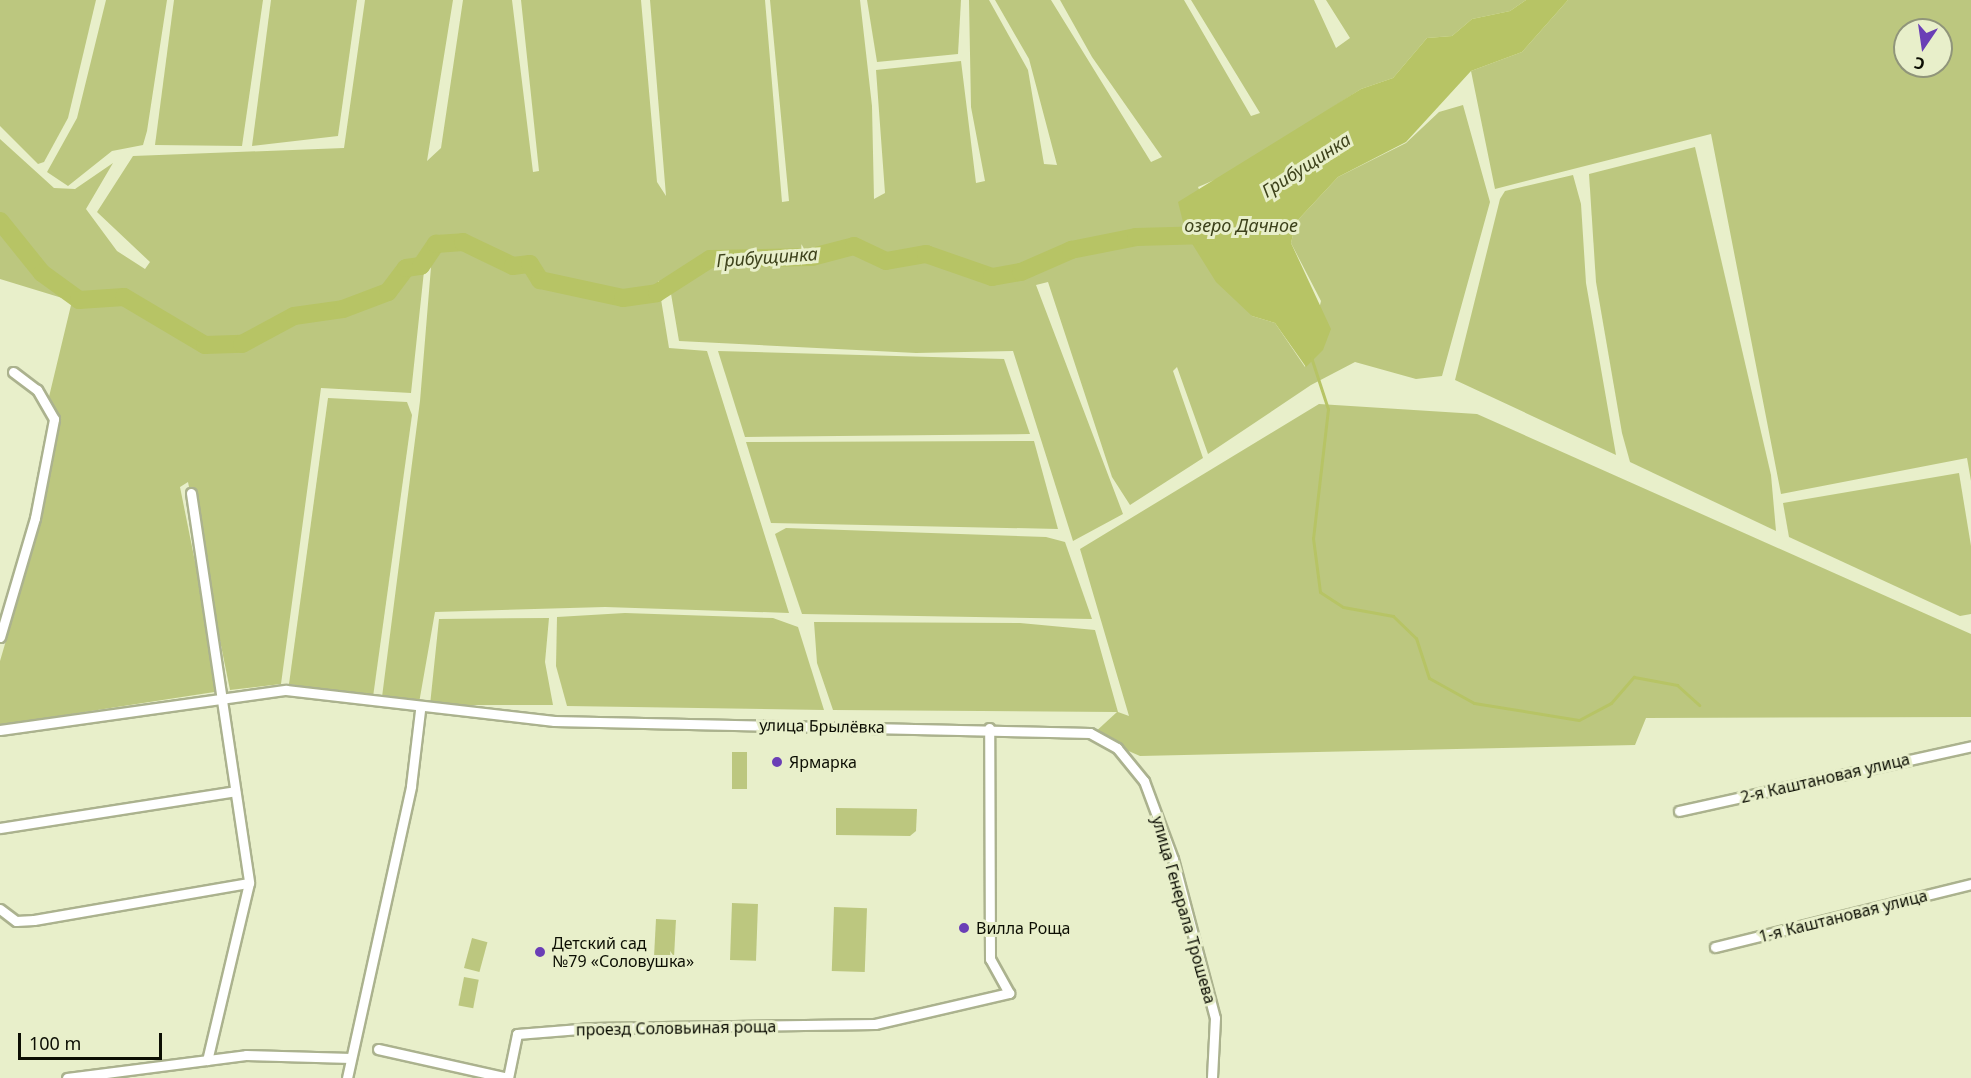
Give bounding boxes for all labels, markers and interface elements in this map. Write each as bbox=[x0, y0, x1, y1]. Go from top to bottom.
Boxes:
north arrow bbox=[1893, 18, 1953, 78]
text: С bbox=[1912, 52, 1927, 75]
water label: Грибущинка bbox=[1257, 128, 1355, 202]
water label: озеро Дачное bbox=[1184, 214, 1298, 236]
water label: Грибущинка bbox=[715, 243, 819, 271]
street label: улица Брылёвка bbox=[759, 715, 885, 737]
street label: 2-я Каштановая улица bbox=[1739, 749, 1911, 807]
place label: Ярмарка bbox=[789, 752, 857, 772]
marker: Ярмарка bbox=[770, 755, 784, 769]
street label: улица Генерала Трошева bbox=[1148, 814, 1220, 1006]
street label: 1-я Каштановая улица bbox=[1757, 886, 1929, 946]
place label: Вилла Роща bbox=[976, 918, 1070, 938]
marker: Вилла Роща bbox=[957, 921, 971, 935]
place label: Детский сад №79 «Соловушка» bbox=[552, 933, 694, 971]
marker: Детский сад №79 «Соловушка» bbox=[533, 945, 547, 959]
street label: проезд Соловьиная роща bbox=[576, 1017, 776, 1039]
scale bar bbox=[21, 1021, 165, 1059]
text: 100 m bbox=[29, 1031, 81, 1055]

